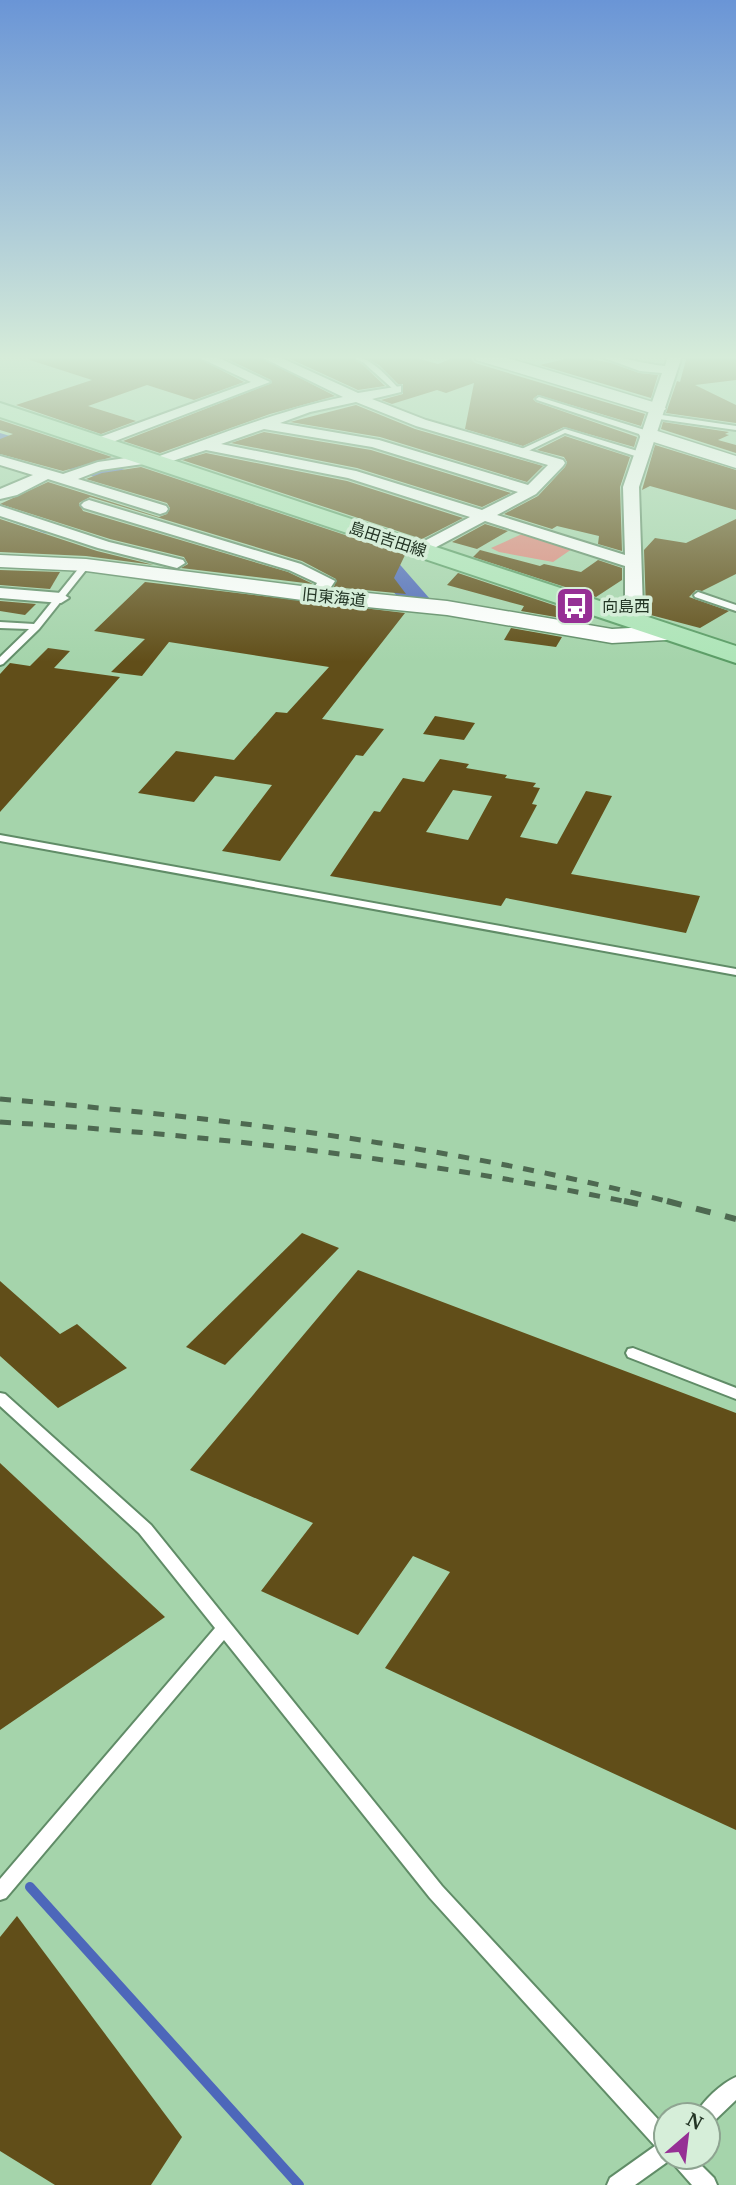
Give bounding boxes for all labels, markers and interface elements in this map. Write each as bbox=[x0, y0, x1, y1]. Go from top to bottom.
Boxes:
street label: 島田吉田線 bbox=[347, 516, 429, 562]
street label: 旧東海道 bbox=[301, 583, 367, 611]
bus stop icon: 向島西 bbox=[554, 585, 596, 627]
place label: 向島西 bbox=[602, 595, 650, 617]
north arrow bbox=[652, 2101, 722, 2171]
text: N bbox=[682, 2106, 708, 2136]

